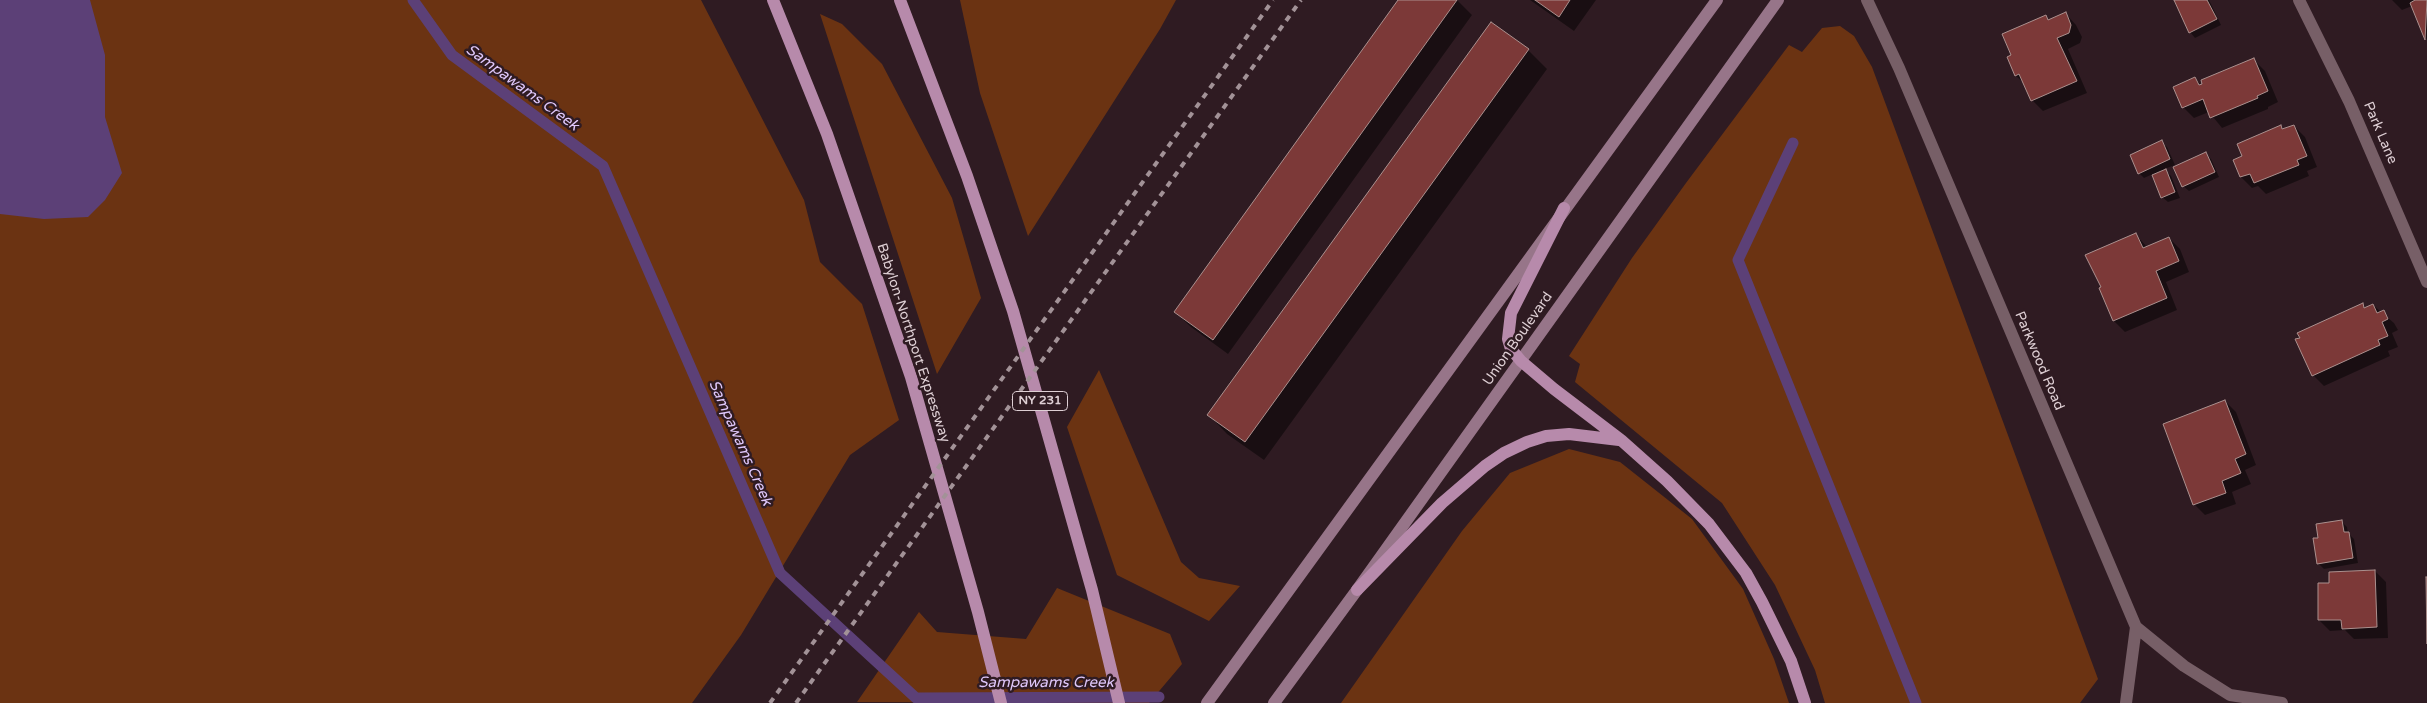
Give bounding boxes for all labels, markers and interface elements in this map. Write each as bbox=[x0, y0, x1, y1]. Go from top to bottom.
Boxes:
water label: Sampawams Creek bbox=[462, 41, 582, 135]
street label: Park Lane bbox=[2359, 99, 2401, 167]
street label: Babylon-Northport Expressway bbox=[873, 241, 953, 445]
street label: Union Boulevard bbox=[1480, 289, 1556, 389]
street label: Parkwood Road bbox=[2011, 309, 2067, 413]
water label: Sampawams Creek bbox=[704, 378, 776, 508]
road number: NY 231 bbox=[1012, 392, 1068, 411]
water label: Sampawams Creek bbox=[978, 674, 1114, 692]

